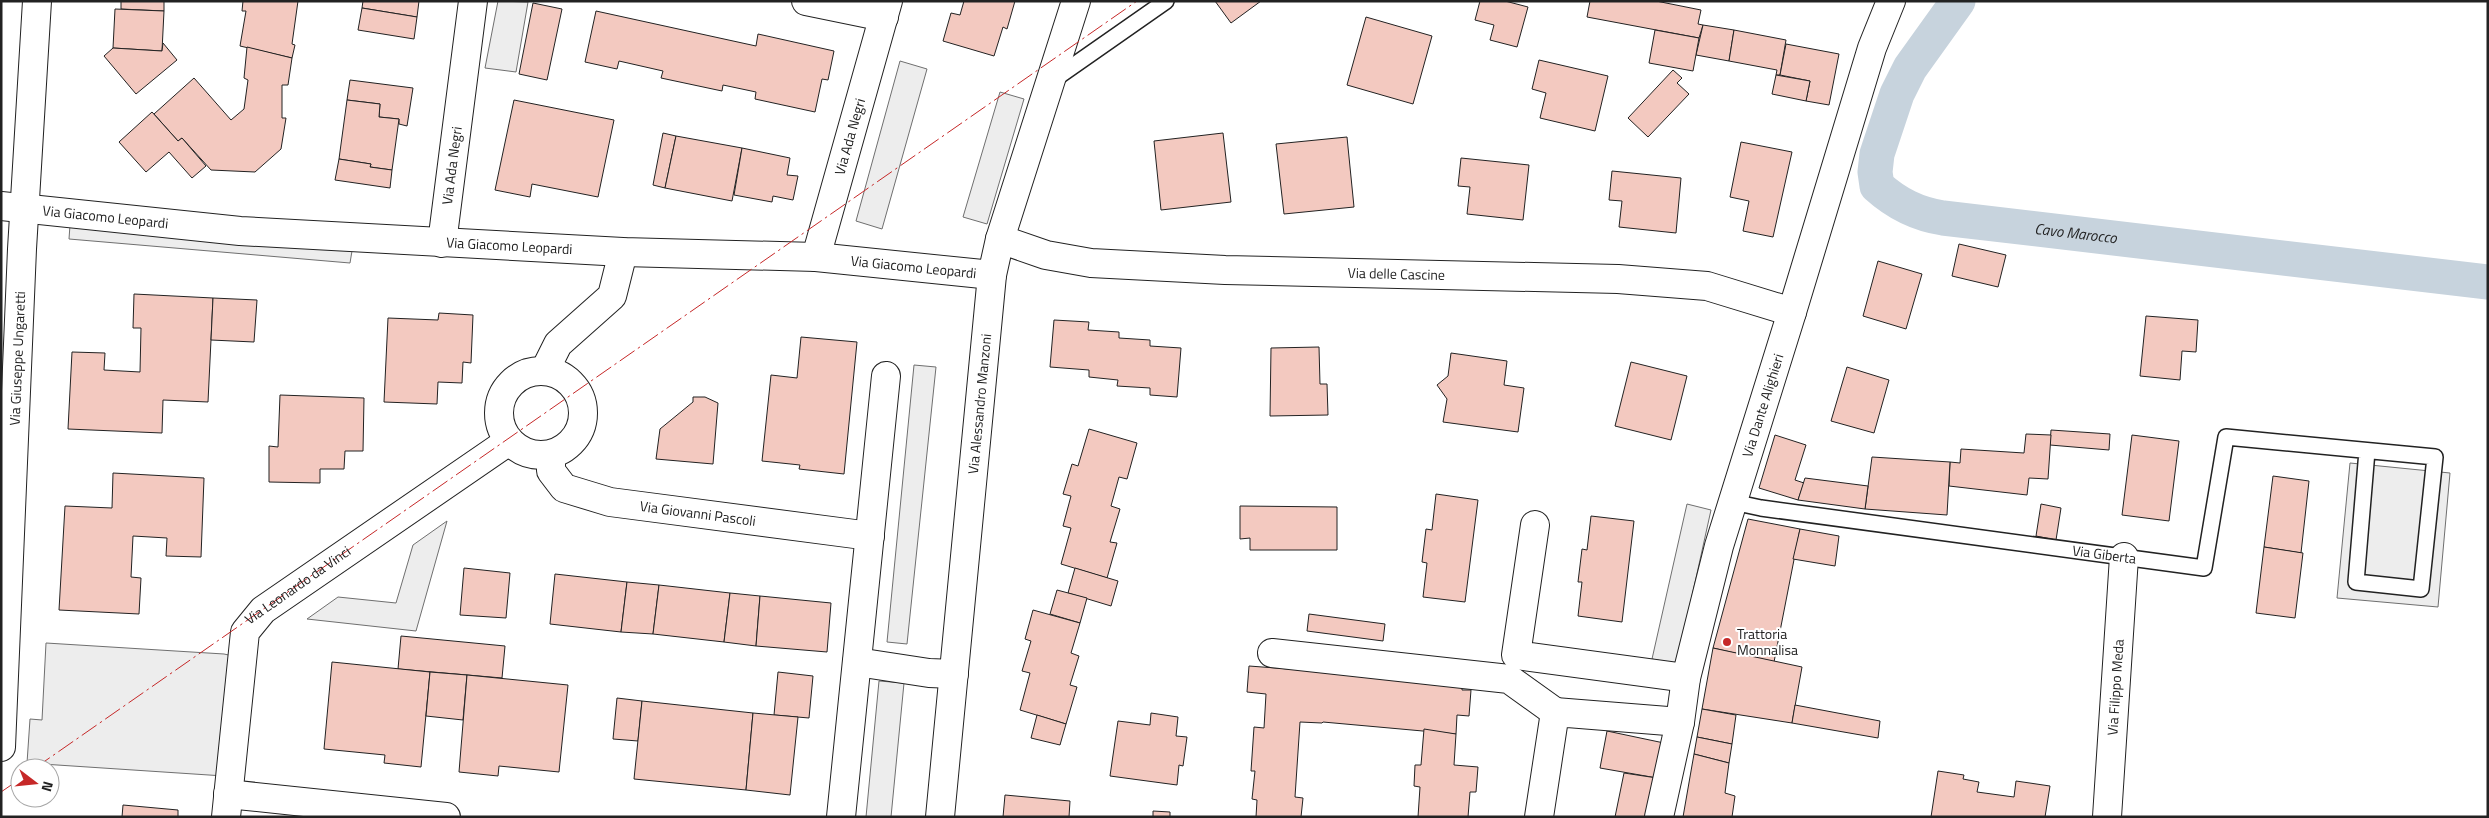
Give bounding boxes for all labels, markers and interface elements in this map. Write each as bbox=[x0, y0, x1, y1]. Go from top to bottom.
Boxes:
street label: Via Ada Negri bbox=[829, 96, 870, 177]
street label: Via Ada Negri bbox=[436, 125, 467, 206]
street label: Via Giacomo Leopardi bbox=[42, 199, 169, 233]
water label: Cavo Marocco bbox=[2033, 217, 2119, 249]
street label: Via Giacomo Leopardi bbox=[446, 231, 573, 259]
street label: Via Giacomo Leopardi bbox=[850, 250, 978, 283]
street label: Via delle Cascine bbox=[1347, 262, 1445, 285]
street label: Via Giuseppe Ungaretti bbox=[4, 291, 30, 426]
street label: Via Alessandro Manzoni bbox=[962, 333, 996, 475]
street label: Via Dante Alighieri bbox=[1736, 351, 1788, 460]
street label: Via Giovanni Pascoli bbox=[639, 495, 757, 531]
street label: Via Giberta bbox=[2071, 539, 2138, 569]
street label: Via Leonardo da Vinci bbox=[240, 540, 355, 629]
place label: Trattoria Monnalisa bbox=[1737, 623, 1798, 660]
marker: Trattoria Monnalisa bbox=[1721, 636, 1733, 648]
street label: Via Filippo Meda bbox=[2101, 638, 2129, 736]
north arrow bbox=[10, 758, 60, 808]
text: N bbox=[37, 779, 59, 794]

